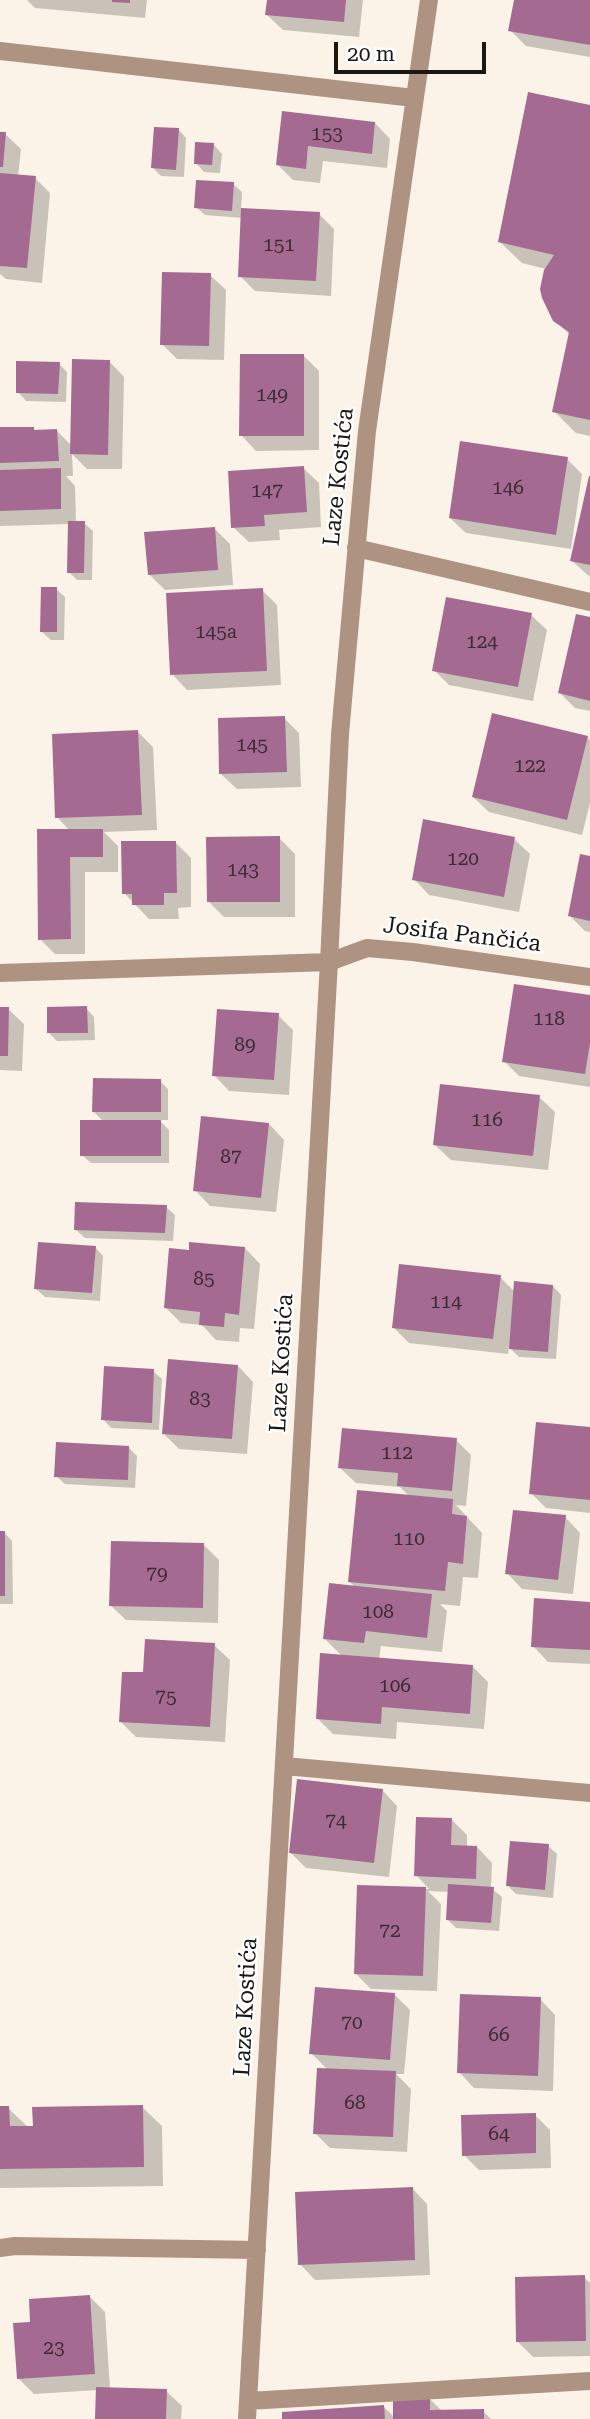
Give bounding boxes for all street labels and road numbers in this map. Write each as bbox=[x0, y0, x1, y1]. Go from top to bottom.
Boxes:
street label: Laze Kostića bbox=[318, 407, 360, 547]
street label: Josifa Pančića bbox=[381, 912, 543, 958]
street label: Laze Kostića bbox=[265, 1293, 299, 1433]
street label: Laze Kostića bbox=[229, 1937, 263, 2077]

